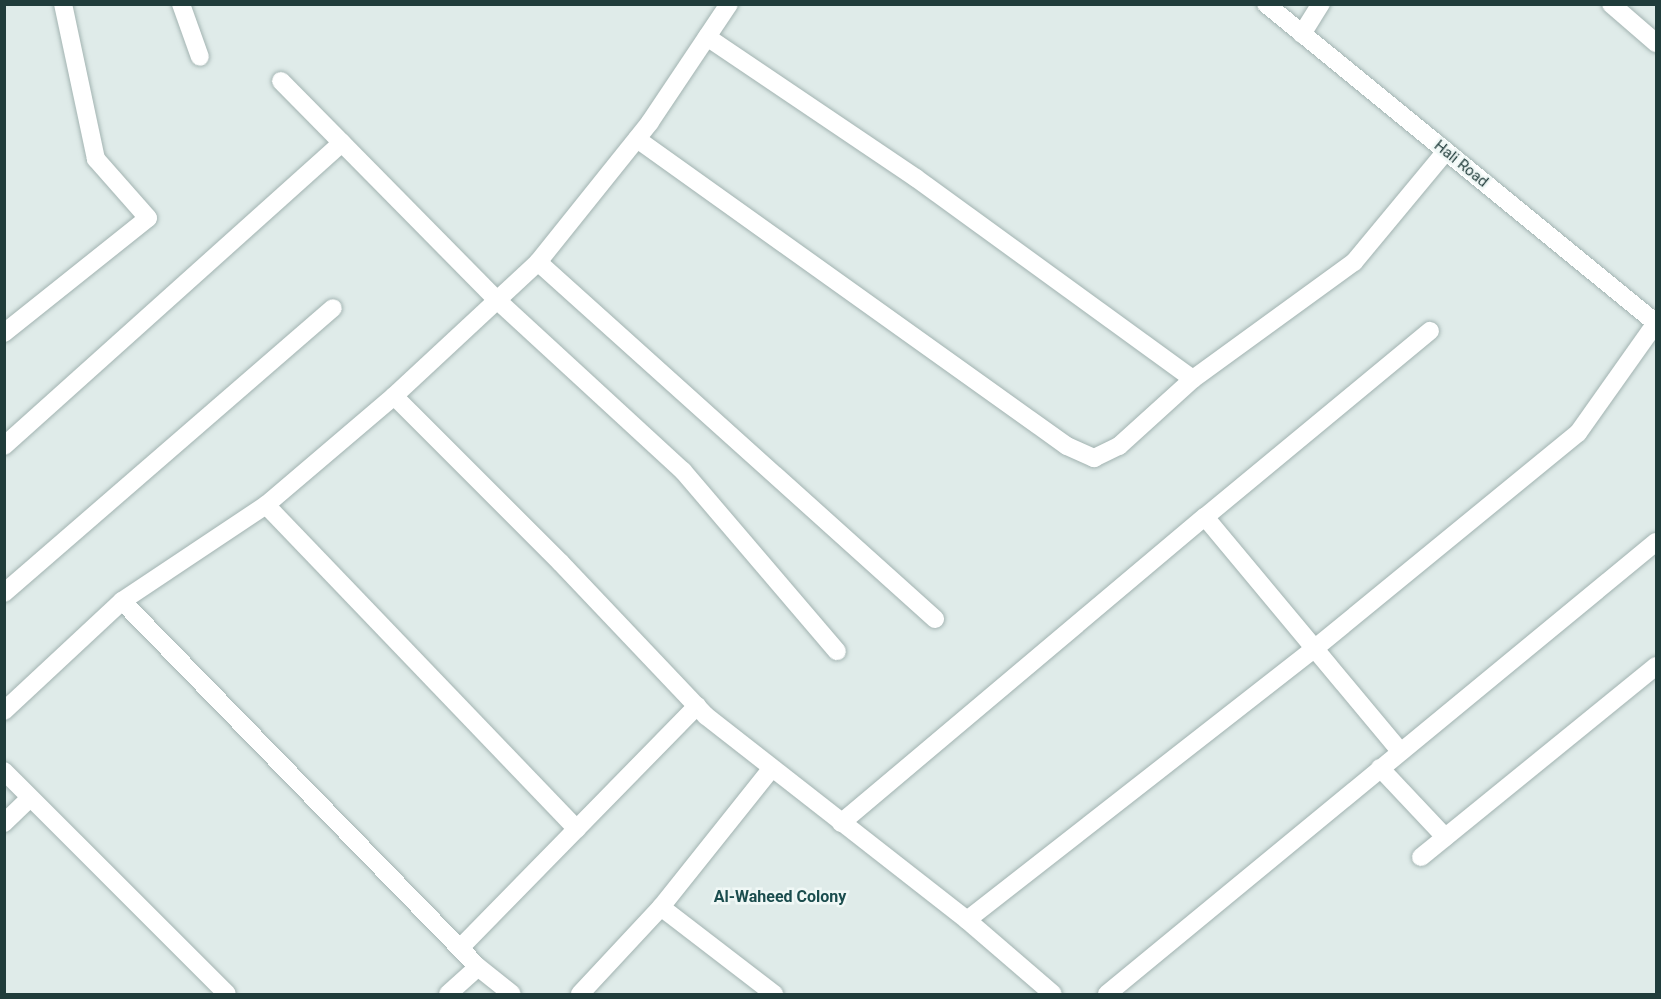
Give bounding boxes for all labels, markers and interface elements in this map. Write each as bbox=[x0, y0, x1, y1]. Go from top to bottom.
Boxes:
street label: Hali Road bbox=[1430, 137, 1492, 191]
district label: Al-Waheed Colony bbox=[714, 887, 846, 907]

